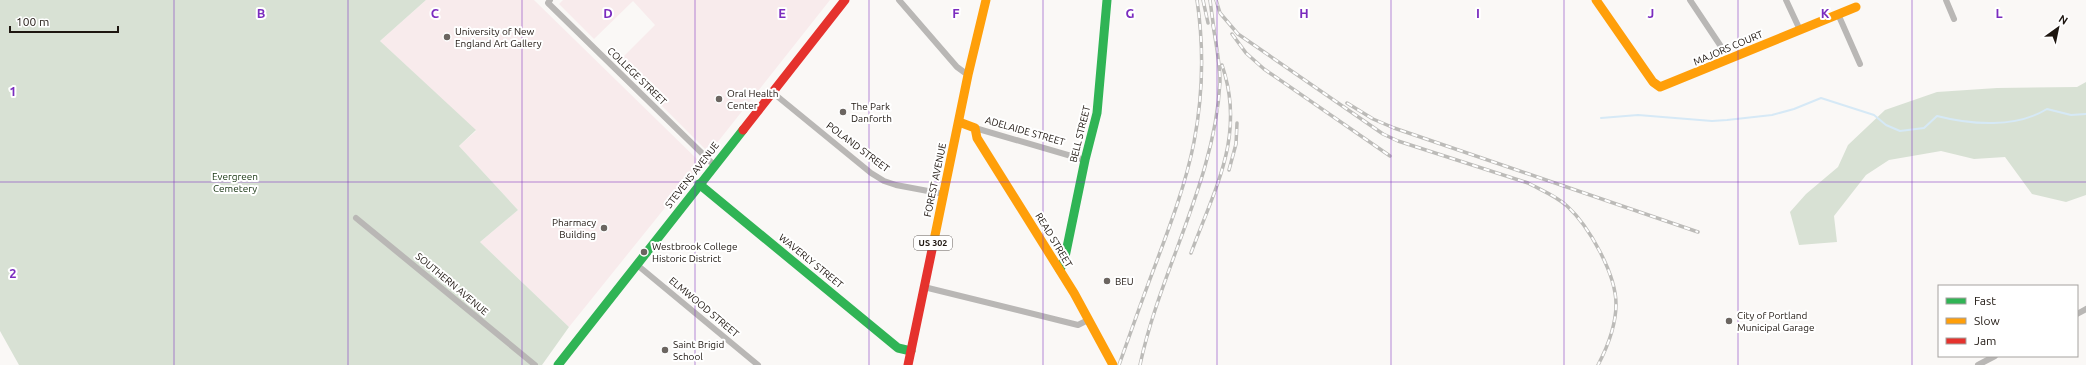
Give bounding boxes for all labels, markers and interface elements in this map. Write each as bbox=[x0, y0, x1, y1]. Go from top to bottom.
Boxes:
text: B bbox=[257, 6, 266, 20]
text: C bbox=[431, 6, 440, 20]
text: D bbox=[603, 6, 613, 20]
text: E bbox=[778, 6, 786, 20]
text: F bbox=[952, 6, 960, 20]
text: G bbox=[1126, 6, 1135, 20]
text: H bbox=[1299, 6, 1309, 20]
text: I bbox=[1476, 6, 1480, 20]
text: J bbox=[1648, 6, 1654, 20]
text: K bbox=[1821, 6, 1830, 20]
text: L bbox=[1995, 6, 2003, 20]
scale bar bbox=[10, 8, 118, 34]
north arrow bbox=[2038, 8, 2078, 48]
text: N bbox=[2057, 12, 2070, 27]
text: 100 m bbox=[16, 15, 49, 28]
place label: University of New England Art Gallery bbox=[455, 26, 542, 49]
street label: MAJORS COURT bbox=[1692, 28, 1765, 68]
marker: University of New England Art Gallery bbox=[442, 32, 452, 42]
street label: COLLEGE STREET bbox=[605, 45, 669, 107]
text: 1 bbox=[9, 84, 17, 98]
place label: Oral Health Center bbox=[727, 88, 778, 111]
marker: Oral Health Center bbox=[714, 94, 724, 104]
place label: The Park Danforth bbox=[851, 101, 892, 124]
street label: BELL STREET bbox=[1068, 104, 1092, 164]
marker: The Park Danforth bbox=[838, 107, 848, 117]
street label: ADELAIDE STREET bbox=[984, 114, 1067, 148]
street label: POLAND STREET bbox=[824, 120, 892, 174]
street label: STEVENS AVENUE bbox=[663, 140, 721, 210]
street label: FOREST AVENUE bbox=[922, 142, 948, 218]
park label: Evergreen Cemetery bbox=[212, 171, 258, 194]
street label: READ STREET bbox=[1033, 211, 1075, 270]
place label: Pharmacy Building bbox=[552, 217, 596, 240]
marker: Pharmacy Building bbox=[599, 223, 609, 233]
street label: WAVERLY STREET bbox=[777, 232, 846, 290]
road number: US 302 bbox=[914, 236, 952, 250]
place label: Westbrook College Historic District bbox=[652, 241, 738, 264]
marker: Westbrook College Historic District bbox=[639, 247, 649, 257]
street label: SOUTHERN AVENUE bbox=[414, 250, 491, 318]
text: 2 bbox=[9, 266, 17, 280]
street label: ELMWOOD STREET bbox=[667, 275, 741, 340]
marker: BEU bbox=[1102, 276, 1112, 286]
place label: BEU bbox=[1115, 276, 1134, 287]
legend bbox=[1938, 285, 2078, 357]
text: Fast bbox=[1974, 294, 1996, 307]
place label: City of Portland Municipal Garage bbox=[1737, 310, 1814, 333]
text: Slow bbox=[1974, 314, 2000, 327]
marker: City of Portland Municipal Garage bbox=[1724, 316, 1734, 326]
text: Jam bbox=[1974, 334, 1996, 347]
place label: Saint Brigid School bbox=[673, 339, 724, 362]
marker: Saint Brigid School bbox=[660, 345, 670, 355]

